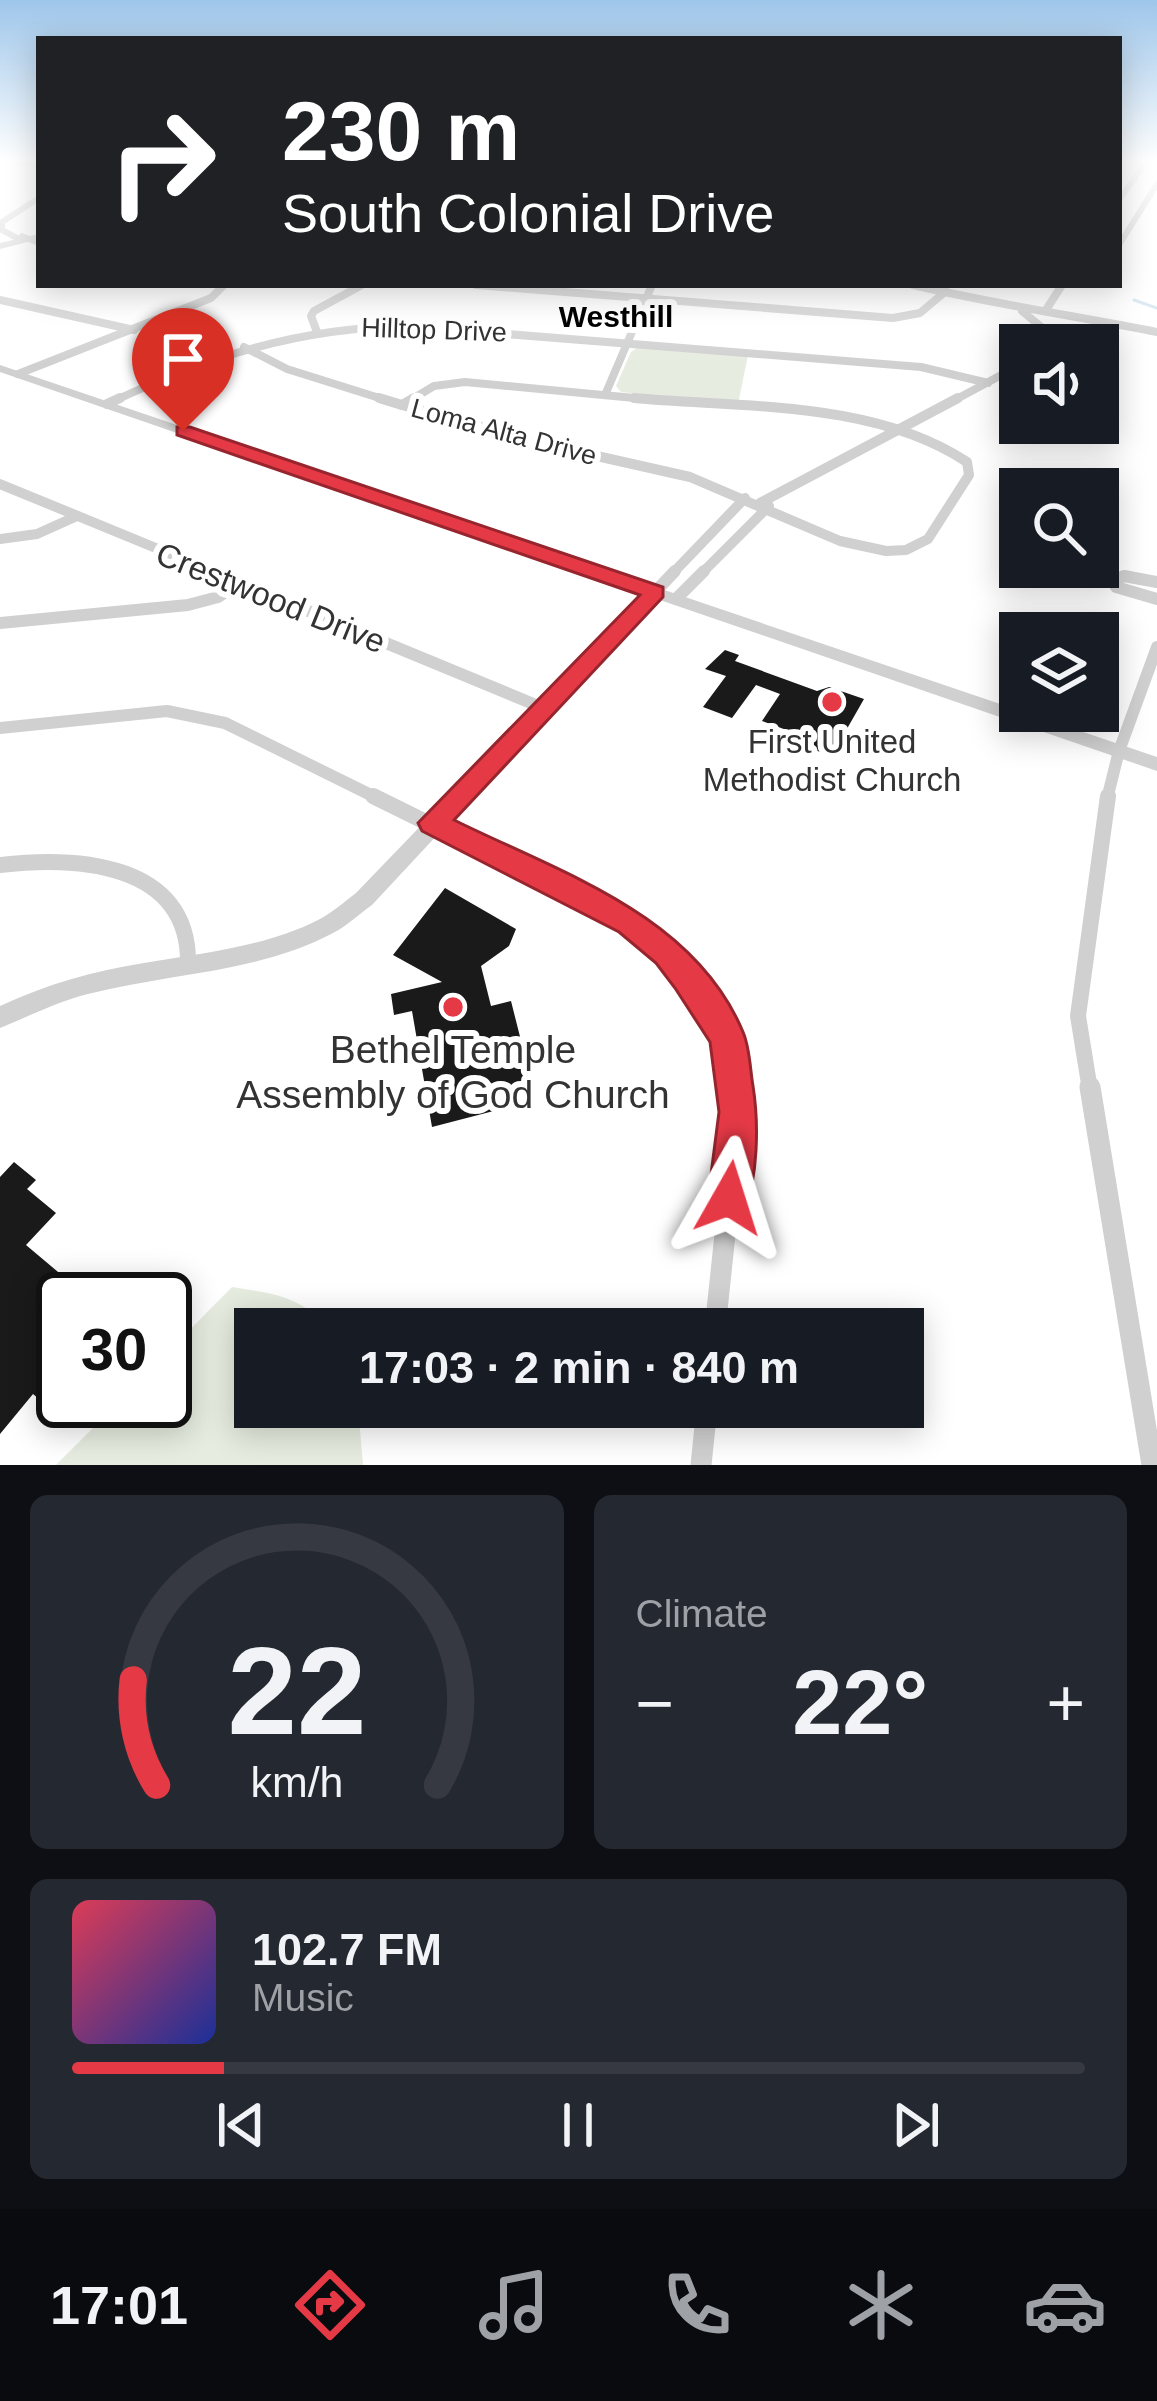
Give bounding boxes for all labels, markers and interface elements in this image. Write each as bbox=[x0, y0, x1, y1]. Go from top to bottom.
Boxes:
icon: right bbox=[84, 84, 240, 240]
text: 230 m bbox=[282, 84, 520, 178]
text: South Colonial Drive bbox=[282, 183, 774, 243]
district label: Westhill bbox=[559, 300, 673, 333]
pin bbox=[132, 308, 234, 431]
street label: Hilltop Drive bbox=[361, 312, 507, 348]
map controls bbox=[999, 324, 1119, 732]
button: sound bbox=[999, 324, 1119, 444]
icon: arrive bbox=[150, 326, 216, 392]
street label: Loma Alta Drive bbox=[408, 393, 600, 471]
button: search bbox=[999, 468, 1119, 588]
street label: Crestwood Drive bbox=[151, 535, 391, 660]
button: layers bbox=[999, 612, 1119, 732]
marker: First United Methodist Church bbox=[819, 689, 845, 715]
place label: First United Methodist Church bbox=[703, 723, 961, 798]
marker: Bethel Temple Assembly of God Church bbox=[440, 994, 466, 1020]
place label: Bethel Temple Assembly of God Church bbox=[236, 1028, 670, 1116]
position arrow bbox=[666, 1135, 792, 1261]
speed limit sign: 30 bbox=[36, 1272, 192, 1428]
text: 17:03 · 2 min · 840 m bbox=[359, 1342, 799, 1393]
text: Climate bbox=[636, 1592, 768, 1635]
text: 22 bbox=[227, 1621, 366, 1760]
text: 22° bbox=[792, 1653, 928, 1753]
text: − bbox=[636, 1666, 674, 1740]
text: + bbox=[1046, 1666, 1085, 1740]
text: km/h bbox=[250, 1758, 343, 1806]
text: 102.7 FM bbox=[252, 1924, 442, 1975]
text: Music bbox=[252, 1976, 354, 2019]
icon: previous bbox=[208, 2092, 274, 2158]
icon: pause bbox=[545, 2092, 611, 2158]
icon: next bbox=[883, 2092, 949, 2158]
icon: directions bbox=[288, 2263, 372, 2347]
icon: music bbox=[472, 2263, 556, 2347]
icon: phone bbox=[655, 2263, 739, 2347]
icon: climate bbox=[839, 2263, 923, 2347]
icon: car bbox=[1023, 2263, 1107, 2347]
text: 17:01 bbox=[50, 2275, 188, 2335]

